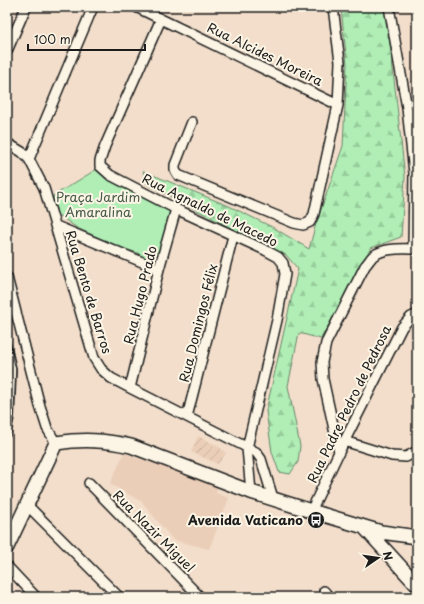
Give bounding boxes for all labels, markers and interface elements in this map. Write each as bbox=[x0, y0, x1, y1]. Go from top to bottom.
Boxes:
street label: Rua Alcides Moreira bbox=[204, 17, 327, 90]
scale bar bbox=[28, 26, 145, 52]
text: 100 m bbox=[34, 30, 71, 48]
street label: Rua Agnaldo de Macedo bbox=[139, 168, 281, 251]
park label: Praça Jardim Amaralina bbox=[56, 187, 140, 221]
street label: Rua Bento de Barros bbox=[62, 228, 117, 356]
street label: Rua Hugo Prado bbox=[118, 244, 161, 346]
street label: Rua Domingos Félix bbox=[174, 261, 221, 384]
street label: Rua Padre Pedro de Pedrosa bbox=[302, 321, 395, 486]
street label: Rua Nazir Miguel bbox=[109, 485, 200, 576]
place label: Avenida Vaticano bbox=[187, 510, 303, 529]
bus stop icon: Avenida Vaticano bbox=[306, 510, 326, 530]
north arrow bbox=[358, 538, 398, 578]
text: N bbox=[379, 549, 398, 562]

